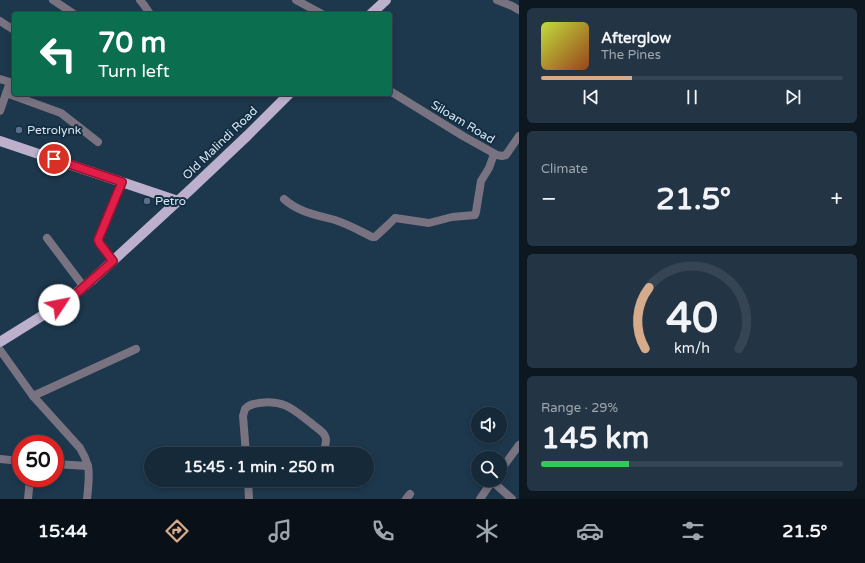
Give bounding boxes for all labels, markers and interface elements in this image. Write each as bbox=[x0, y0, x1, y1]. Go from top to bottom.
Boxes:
text: 70 m bbox=[98, 26, 166, 60]
icon: left bbox=[32, 28, 84, 80]
text: Afterglow bbox=[601, 29, 671, 47]
text: The Pines bbox=[601, 47, 661, 63]
text: Turn left bbox=[98, 60, 170, 82]
icon: previous bbox=[580, 86, 602, 108]
icon: pause bbox=[681, 86, 703, 108]
icon: next bbox=[782, 86, 804, 108]
street label: Siloam Road bbox=[429, 98, 497, 146]
street label: Old Malindi Road bbox=[180, 104, 260, 182]
place label: Petrolynk bbox=[27, 123, 82, 137]
marker: Petrolynk bbox=[14, 125, 24, 135]
pin bbox=[37, 142, 71, 176]
icon: arrive bbox=[43, 148, 65, 170]
text: Climate bbox=[541, 161, 588, 177]
text: 21.5° bbox=[656, 181, 731, 218]
text: − bbox=[541, 186, 557, 212]
text: + bbox=[831, 186, 843, 212]
place label: Petro bbox=[155, 194, 186, 208]
marker: Petro bbox=[142, 196, 152, 206]
position arrow bbox=[38, 284, 80, 326]
text: 40 bbox=[666, 294, 718, 344]
text: km/h bbox=[674, 339, 710, 356]
text: Range · 29% bbox=[541, 400, 618, 416]
map controls bbox=[471, 407, 507, 487]
button: sound bbox=[471, 407, 507, 443]
text: 145 km bbox=[541, 420, 649, 457]
speed limit sign: 50 bbox=[12, 435, 64, 487]
button: search bbox=[471, 451, 507, 487]
text: 15:45 · 1 min · 250 m bbox=[184, 458, 334, 476]
icon: directions bbox=[163, 517, 191, 545]
icon: music bbox=[266, 517, 294, 545]
icon: phone bbox=[369, 517, 397, 545]
icon: climate bbox=[473, 517, 501, 545]
icon: car bbox=[576, 517, 604, 545]
icon: filters bbox=[679, 517, 707, 545]
text: 15:44 bbox=[38, 520, 88, 542]
text: 21.5° bbox=[782, 520, 827, 542]

